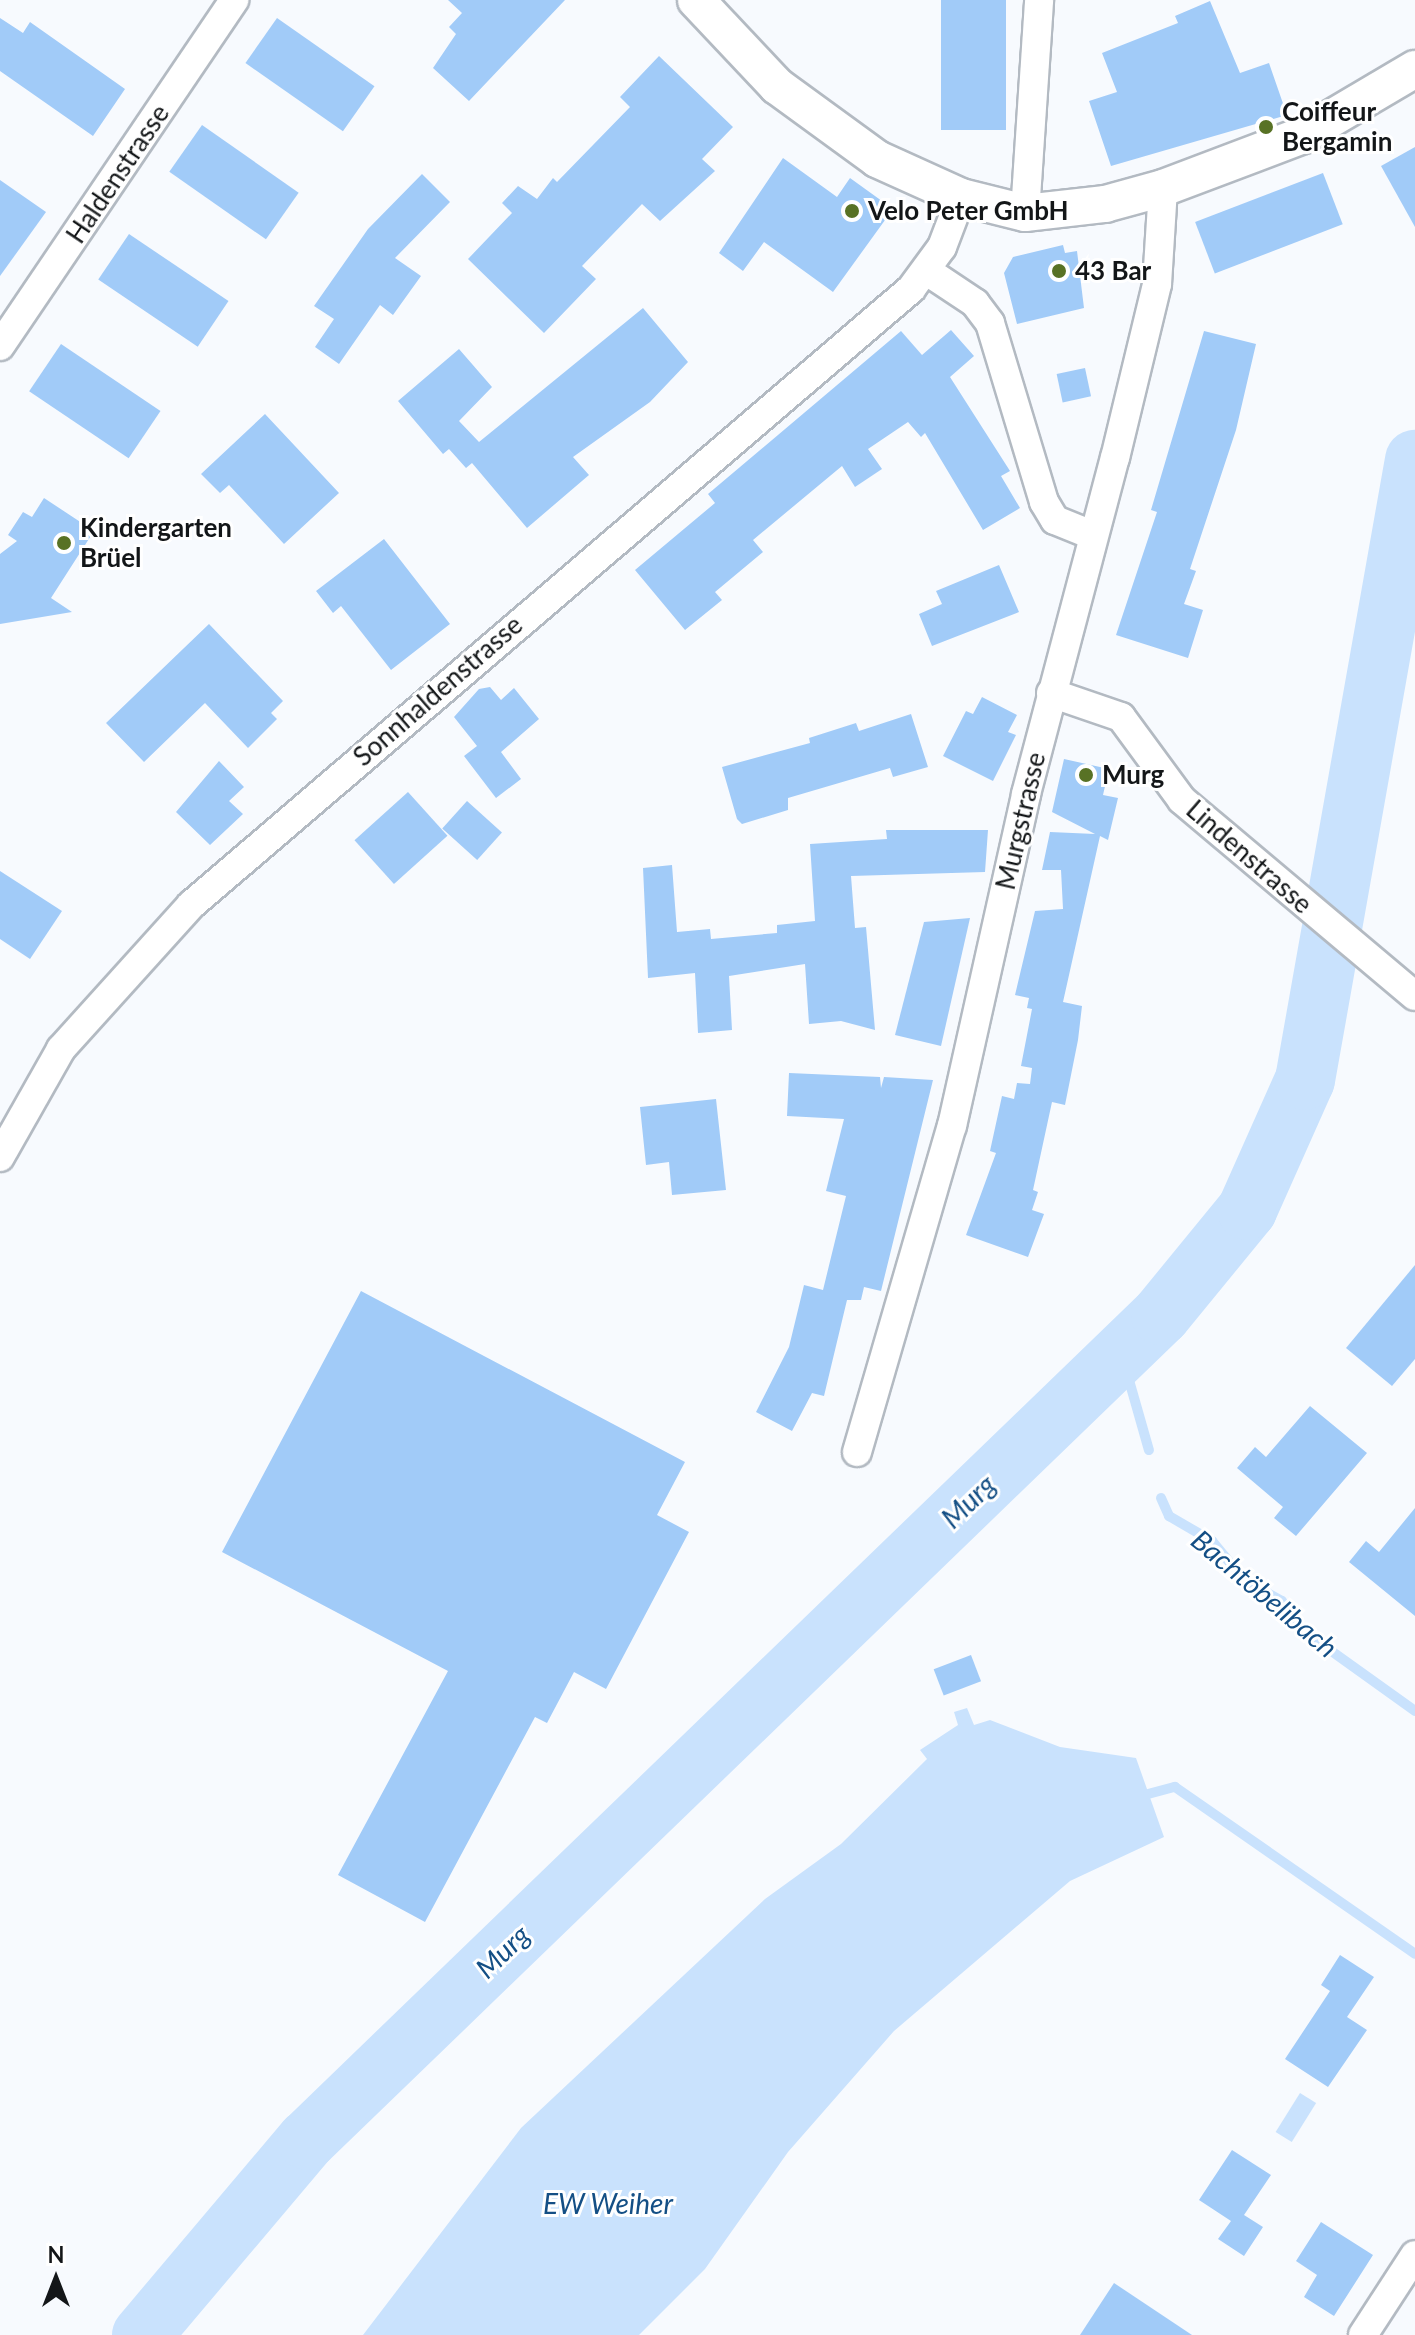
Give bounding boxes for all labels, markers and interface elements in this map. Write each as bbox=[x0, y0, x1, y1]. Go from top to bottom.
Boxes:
place label: Coiffeur Bergamin bbox=[1282, 96, 1392, 158]
street label: Haldenstrasse bbox=[60, 99, 176, 249]
marker: Coiffeur Bergamin bbox=[1257, 118, 1275, 136]
place label: Velo Peter GmbH bbox=[868, 195, 1069, 227]
marker: Velo Peter GmbH bbox=[843, 202, 861, 220]
place label: 43 Bar bbox=[1075, 255, 1151, 287]
marker: 43 Bar bbox=[1050, 262, 1068, 280]
place label: Kindergarten Brüel bbox=[80, 512, 232, 574]
marker: Kindergarten Brüel bbox=[55, 534, 73, 552]
street label: Sonnhaldenstrasse bbox=[347, 609, 529, 773]
street label: Murgstrasse bbox=[990, 749, 1052, 893]
place label: Murg bbox=[1102, 759, 1164, 791]
marker: Murg bbox=[1077, 766, 1095, 784]
street label: Lindenstrasse bbox=[1180, 794, 1318, 920]
water label: Murg bbox=[934, 1467, 1002, 1535]
water label: Bachtöbelibach bbox=[1185, 1522, 1345, 1664]
water label: Murg bbox=[468, 1917, 536, 1985]
water label: EW Weiher bbox=[542, 2186, 674, 2220]
north arrow bbox=[16, 2239, 96, 2319]
text: N bbox=[48, 2241, 64, 2268]

